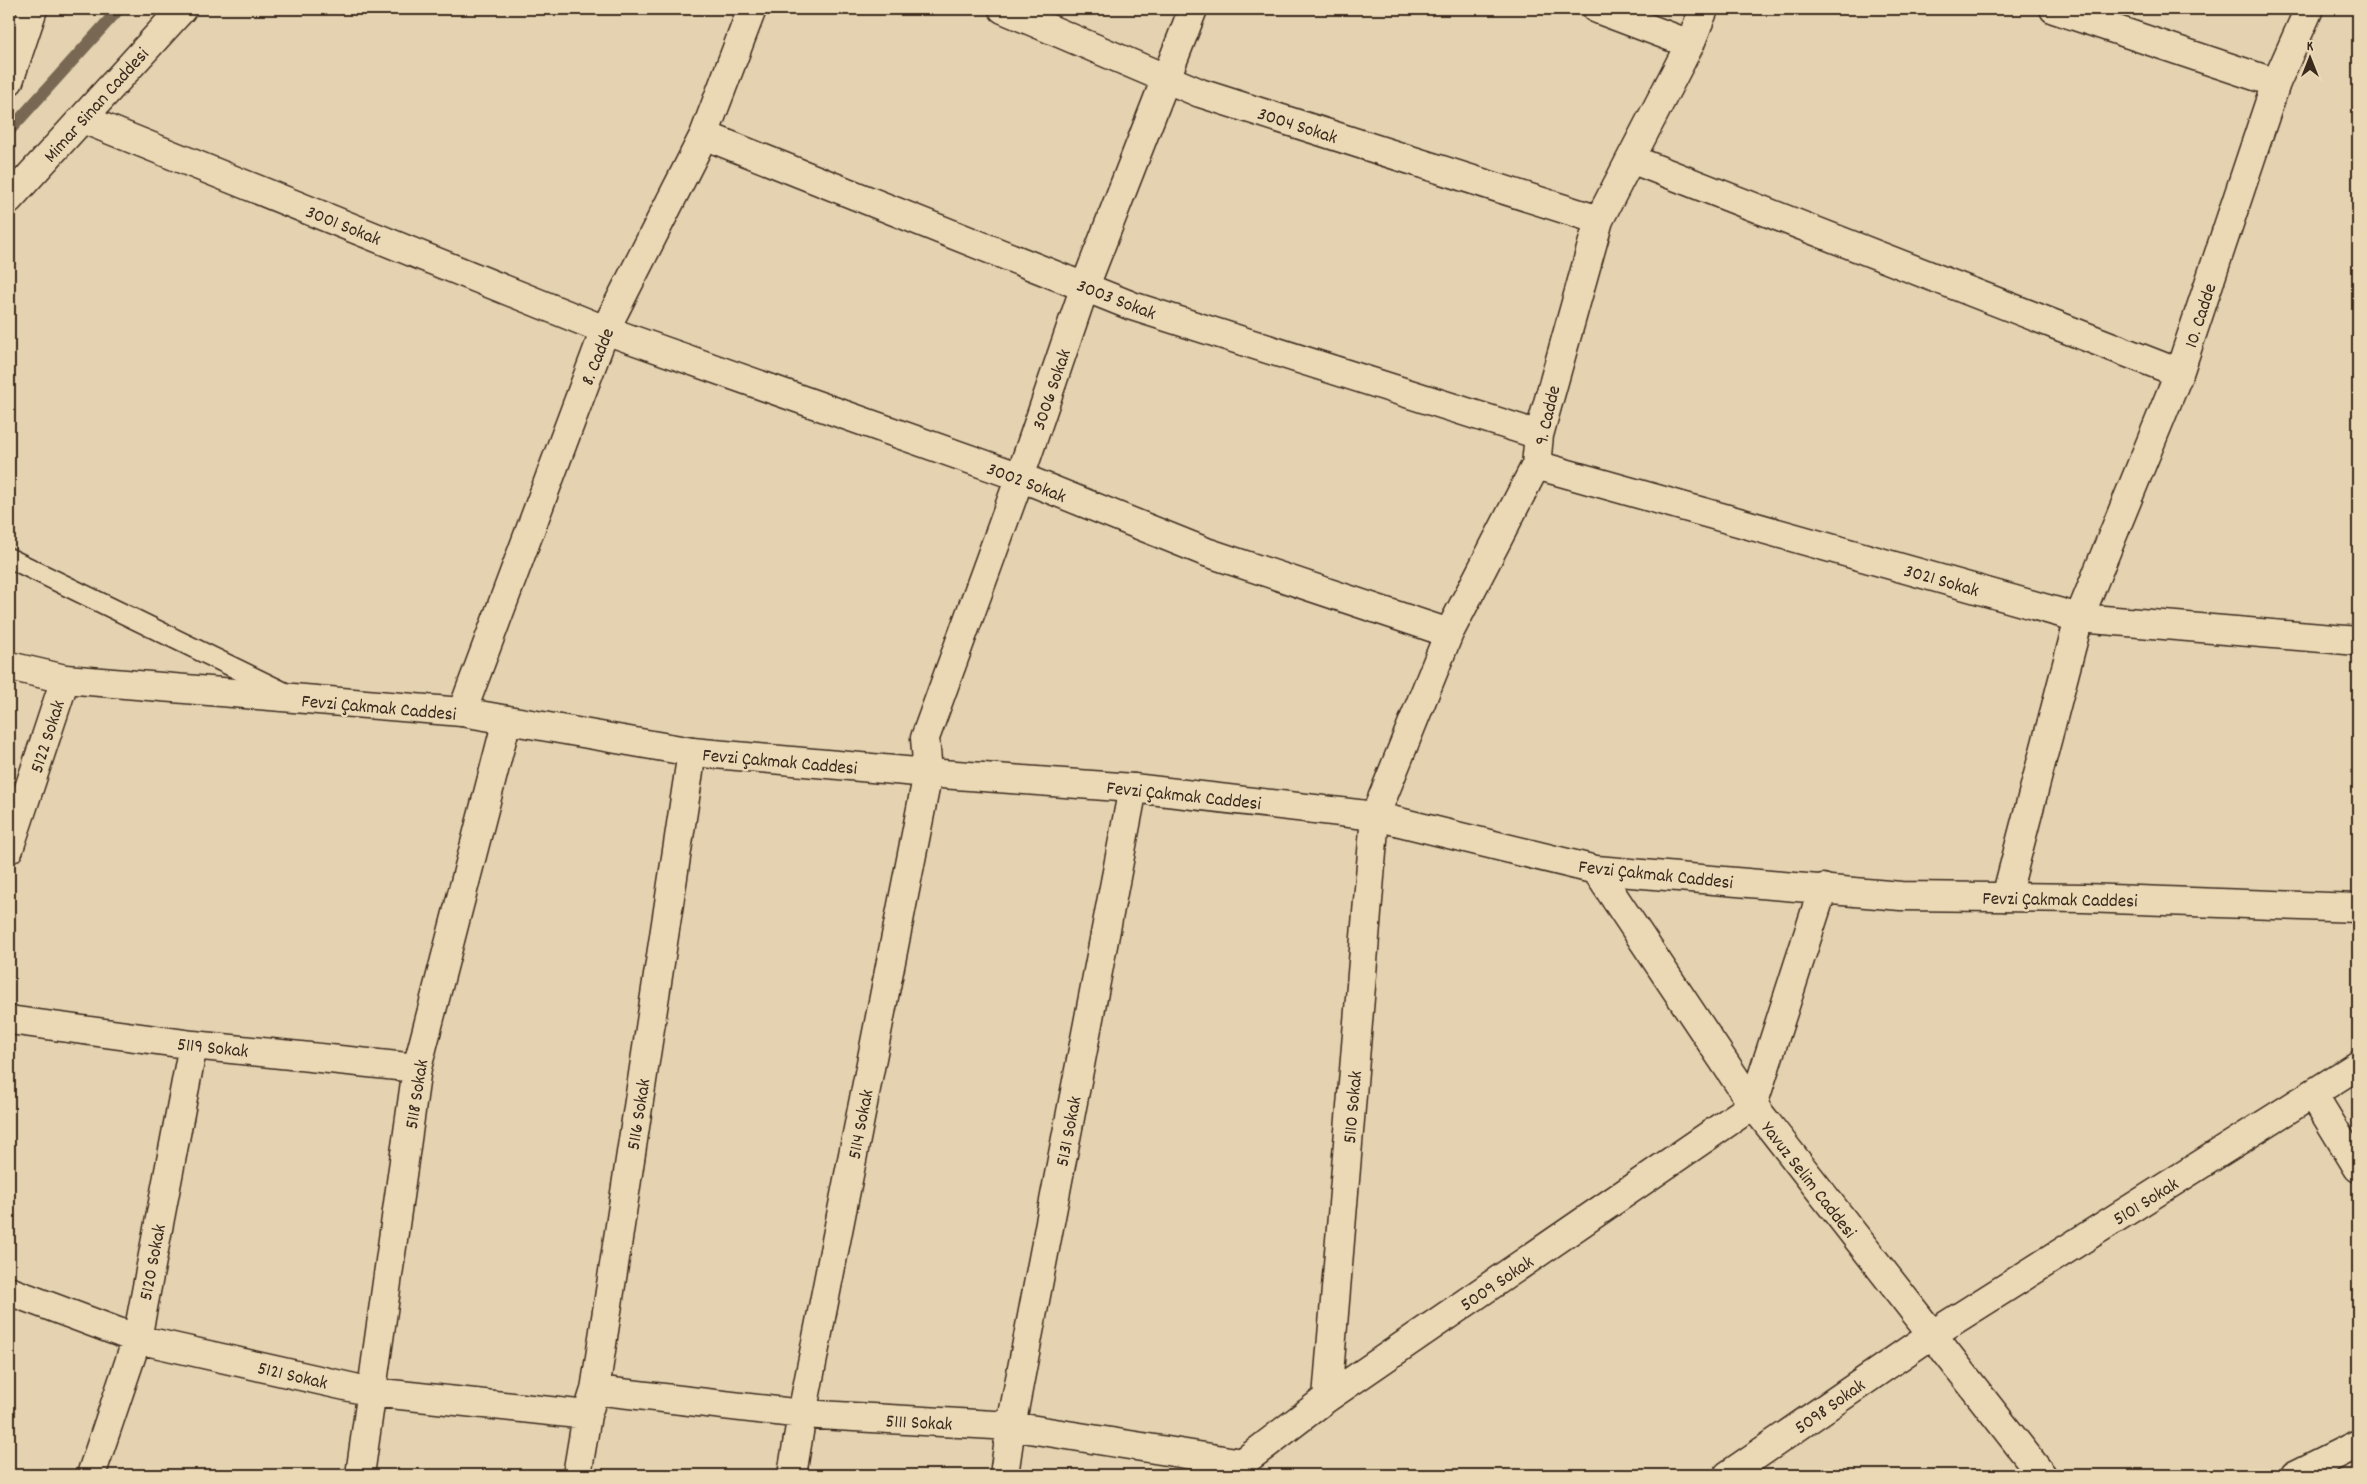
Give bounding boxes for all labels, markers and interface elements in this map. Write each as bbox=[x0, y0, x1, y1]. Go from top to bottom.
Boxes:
north arrow bbox=[2284, 32, 2334, 82]
text: K bbox=[2307, 37, 2314, 57]
street label: Mimar Sinan Caddesi bbox=[39, 42, 157, 170]
street label: 3004 Sokak bbox=[1253, 102, 1341, 153]
street label: 3001 Sokak bbox=[301, 200, 385, 255]
street label: 3003 Sokak bbox=[1072, 274, 1160, 329]
street label: 10. Cadde bbox=[2179, 280, 2225, 352]
street label: 8. Cadde bbox=[576, 325, 623, 390]
street label: 3006 Sokak bbox=[1027, 346, 1080, 434]
street label: 9. Cadde bbox=[1529, 383, 1569, 448]
street label: 3002 Sokak bbox=[982, 457, 1070, 512]
street label: 3021 Sokak bbox=[1900, 559, 1982, 606]
street label: Fevzi Çakmak Caddesi bbox=[300, 689, 458, 730]
street label: 5122 Sokak bbox=[25, 697, 74, 777]
street label: Fevzi Çakmak Caddesi bbox=[701, 743, 859, 784]
street label: Fevzi Çakmak Caddesi bbox=[1105, 776, 1263, 819]
street label: Fevzi Çakmak Caddesi bbox=[1577, 855, 1735, 898]
street label: Fevzi Çakmak Caddesi bbox=[1982, 887, 2138, 916]
street label: 5119 Sokak bbox=[176, 1032, 250, 1067]
street label: 5118 Sokak bbox=[400, 1057, 437, 1131]
street label: 5110 Sokak bbox=[1338, 1069, 1371, 1145]
street label: 5116 Sokak bbox=[621, 1077, 659, 1152]
street label: 5114 Sokak bbox=[842, 1087, 882, 1162]
street label: 5131 Sokak bbox=[1050, 1094, 1091, 1169]
street label: Yavuz Selim Caddesi bbox=[1753, 1117, 1862, 1246]
street label: 5101 Sokak bbox=[2109, 1172, 2185, 1234]
street label: 5120 Sokak bbox=[134, 1222, 175, 1303]
street label: 5009 Sokak bbox=[1456, 1250, 1540, 1320]
street label: 5121 Sokak bbox=[255, 1356, 330, 1399]
street label: 5098 Sokak bbox=[1790, 1373, 1872, 1442]
street label: 5111 Sokak bbox=[885, 1409, 953, 1440]

